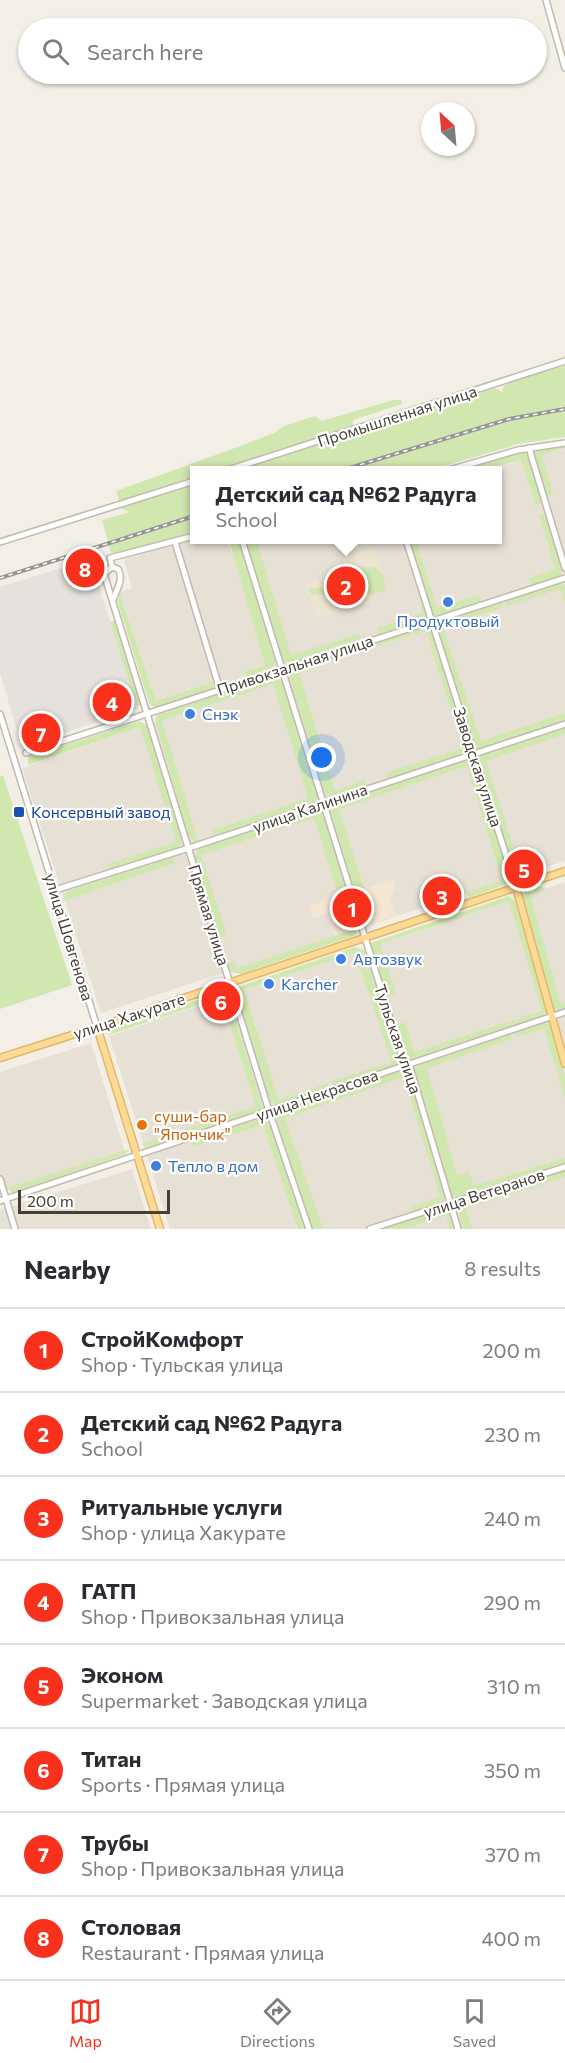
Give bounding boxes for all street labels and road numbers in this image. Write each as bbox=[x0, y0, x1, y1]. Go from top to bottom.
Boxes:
street label: Промышленная улица bbox=[315, 381, 479, 450]
street label: Привокзальная улица bbox=[214, 630, 375, 699]
street label: Заводская улица bbox=[450, 705, 507, 829]
street label: улица Калинина bbox=[250, 779, 370, 836]
street label: Прямая улица bbox=[185, 862, 234, 968]
street label: улица Шовгенова bbox=[41, 871, 98, 1003]
street label: Тульская улица bbox=[371, 982, 426, 1096]
street label: улица Хакурате bbox=[71, 989, 187, 1043]
street label: улица Некрасова bbox=[253, 1065, 380, 1124]
street label: улица Ветеранов bbox=[421, 1164, 547, 1221]

